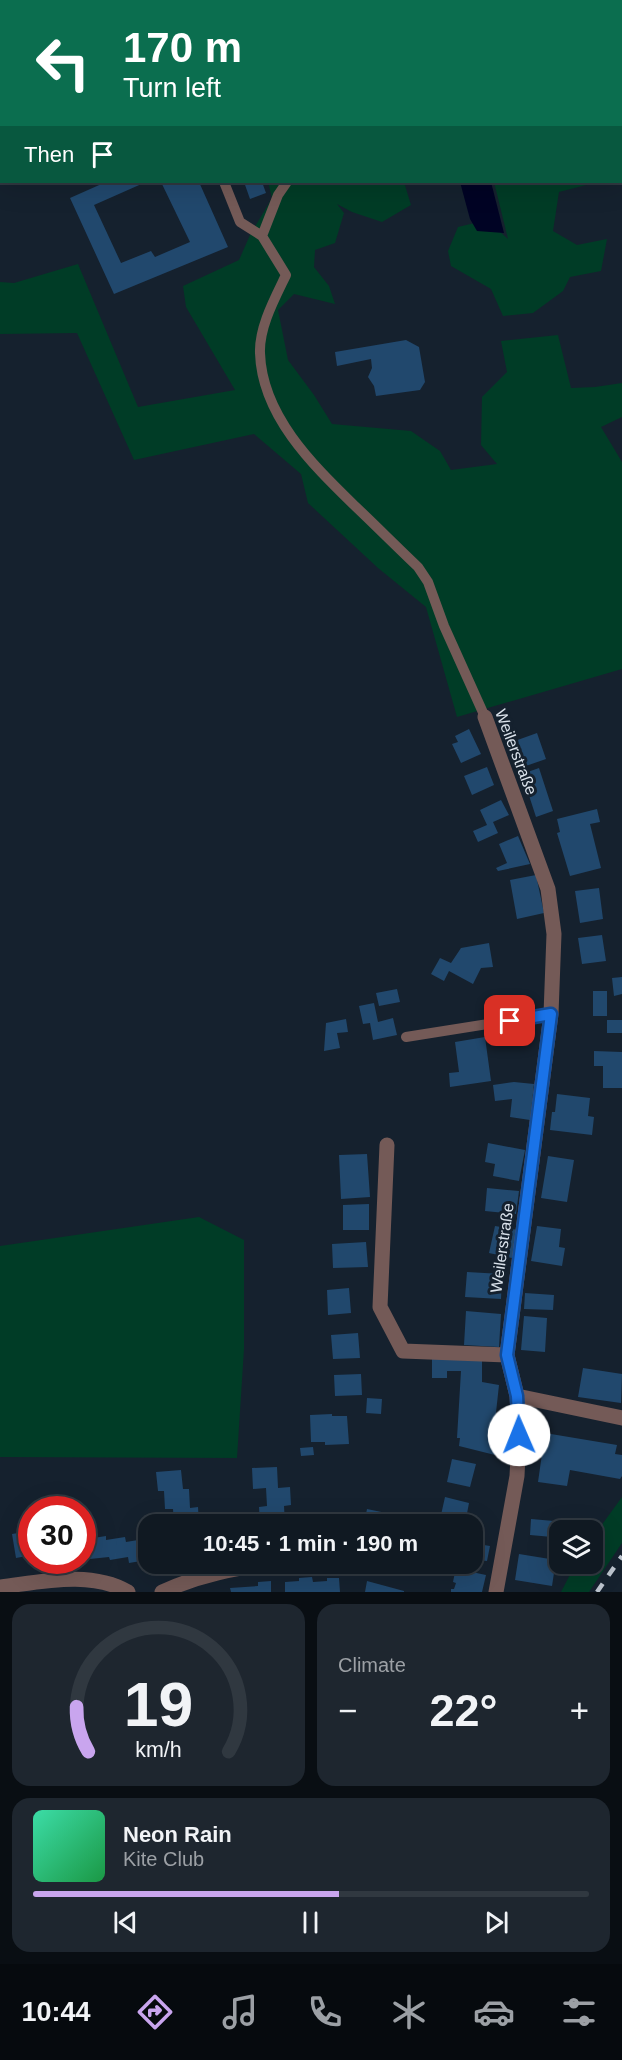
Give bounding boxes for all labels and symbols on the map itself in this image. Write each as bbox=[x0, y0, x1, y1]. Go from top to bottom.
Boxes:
street label: Weilerstraße bbox=[492, 707, 540, 797]
pin bbox=[484, 995, 535, 1046]
street label: Weilerstraße bbox=[487, 1202, 517, 1294]
position arrow bbox=[487, 1403, 551, 1467]
speed limit sign: 30 bbox=[18, 1496, 96, 1574]

